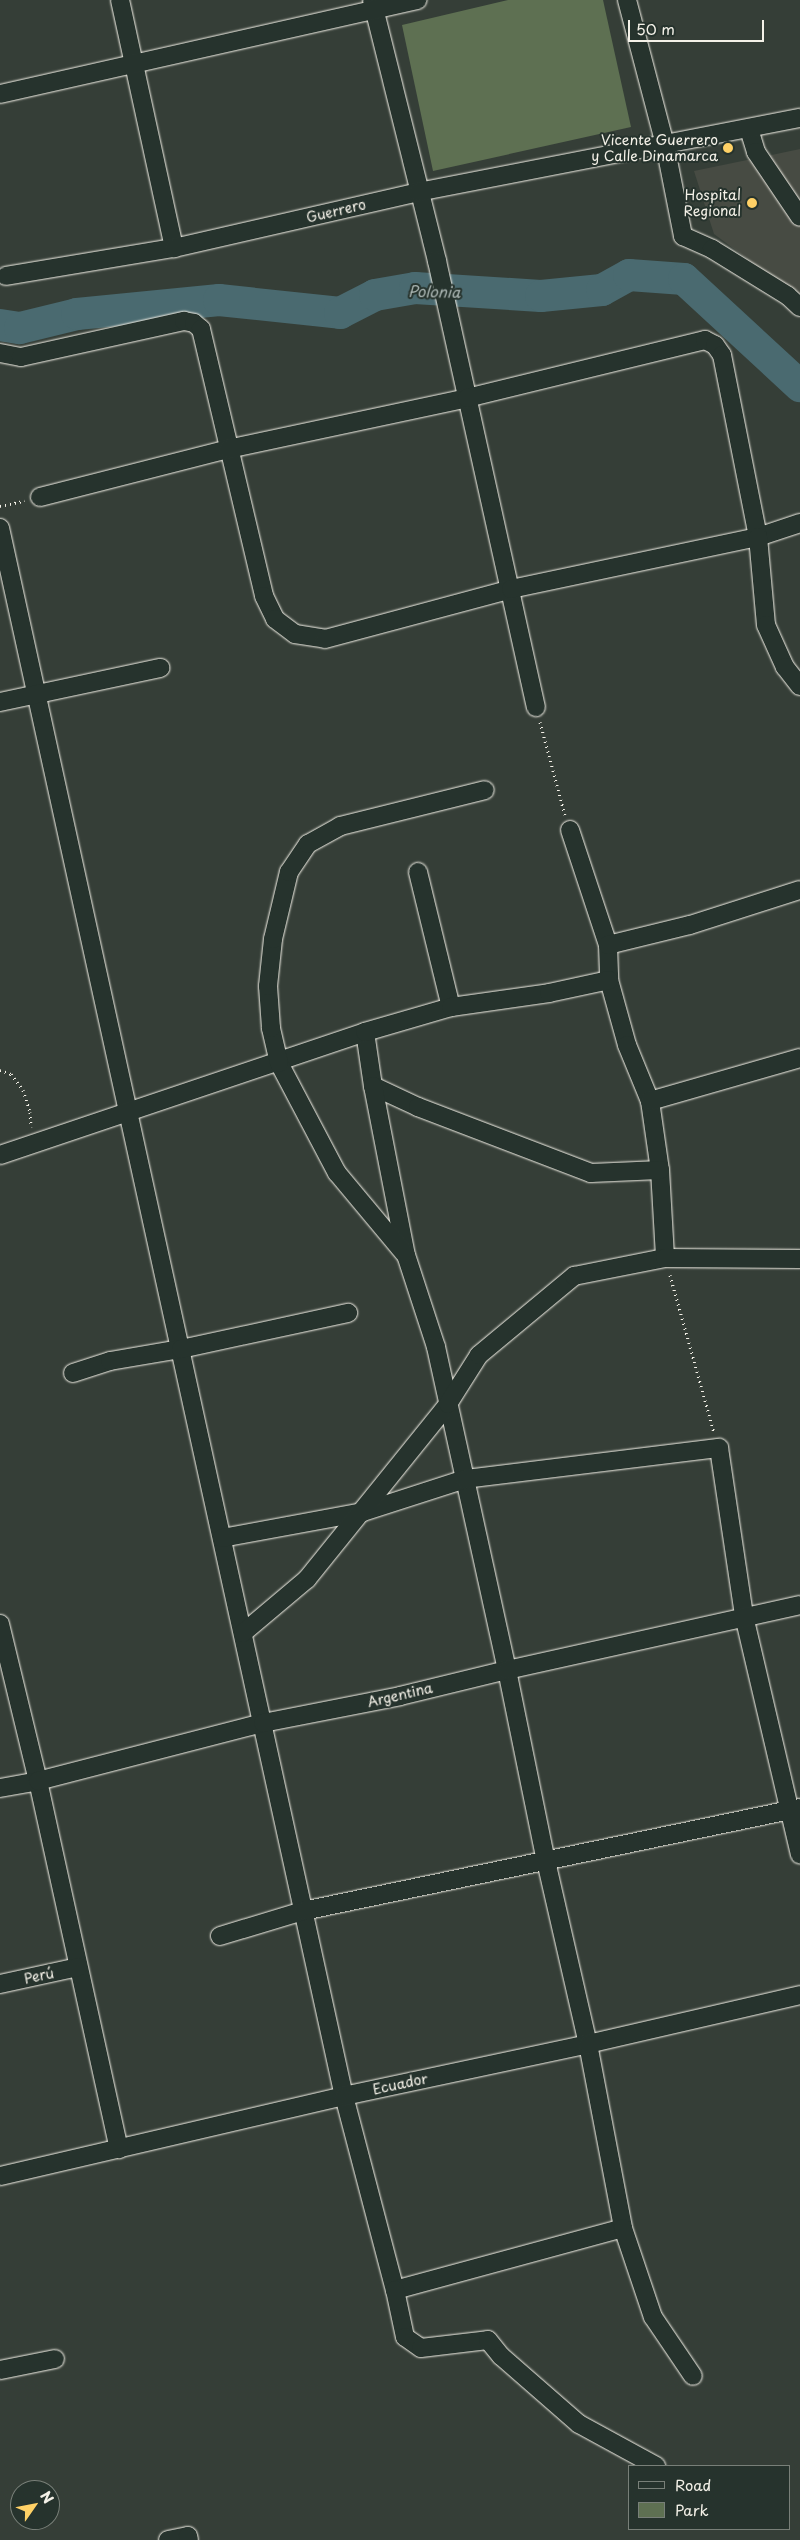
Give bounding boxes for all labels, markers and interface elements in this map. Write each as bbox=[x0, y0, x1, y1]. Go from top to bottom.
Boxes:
scale bar bbox=[630, 10, 766, 42]
text: 50 m bbox=[636, 17, 675, 40]
place label: Vicente Guerrero y Calle Dinamarca bbox=[591, 132, 718, 164]
marker: Vicente Guerrero y Calle Dinamarca bbox=[722, 142, 734, 154]
place label: Hospital Regional bbox=[684, 187, 741, 220]
street label: Guerrero bbox=[305, 196, 367, 226]
marker: Hospital Regional bbox=[745, 196, 759, 210]
water label: Polonia bbox=[408, 282, 460, 300]
street label: Argentina bbox=[366, 1679, 434, 1711]
street label: Perú bbox=[22, 1965, 56, 1987]
street label: Ecuador bbox=[371, 2070, 429, 2098]
legend bbox=[628, 2465, 790, 2530]
text: Road bbox=[675, 2473, 711, 2496]
north arrow bbox=[10, 2480, 60, 2530]
text: N bbox=[35, 2487, 59, 2507]
text: Park bbox=[675, 2498, 709, 2521]

